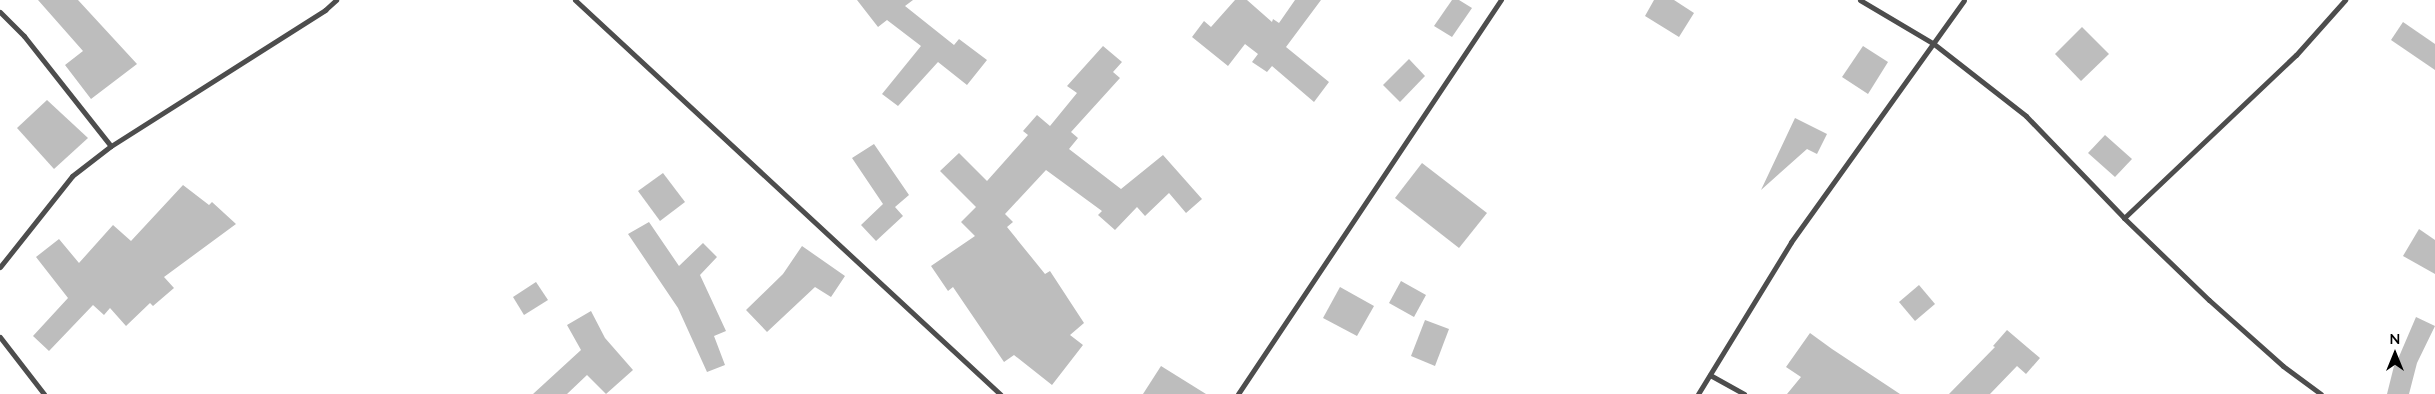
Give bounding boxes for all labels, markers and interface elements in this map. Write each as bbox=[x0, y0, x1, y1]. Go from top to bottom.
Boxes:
north arrow bbox=[2370, 329, 2420, 379]
text: N bbox=[2390, 330, 2400, 347]

